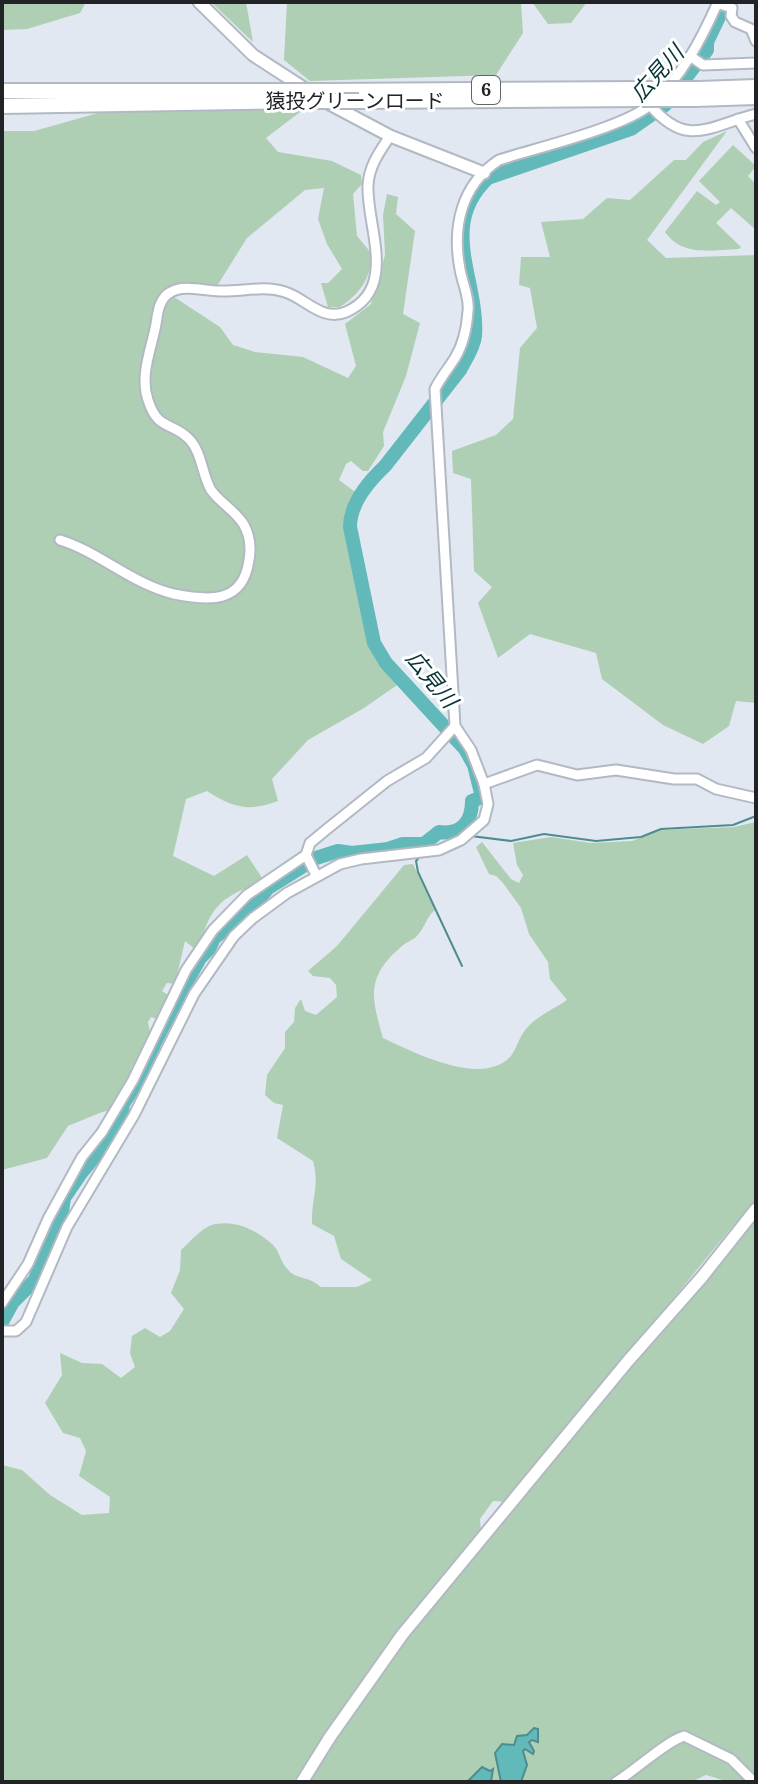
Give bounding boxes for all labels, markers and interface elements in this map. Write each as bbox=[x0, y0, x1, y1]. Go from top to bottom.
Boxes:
water label: 広見川 bbox=[623, 36, 691, 107]
road number: 6 bbox=[472, 76, 500, 104]
street label: 猿投グリーンロード bbox=[266, 87, 445, 114]
water label: 広見川 bbox=[400, 643, 466, 715]

